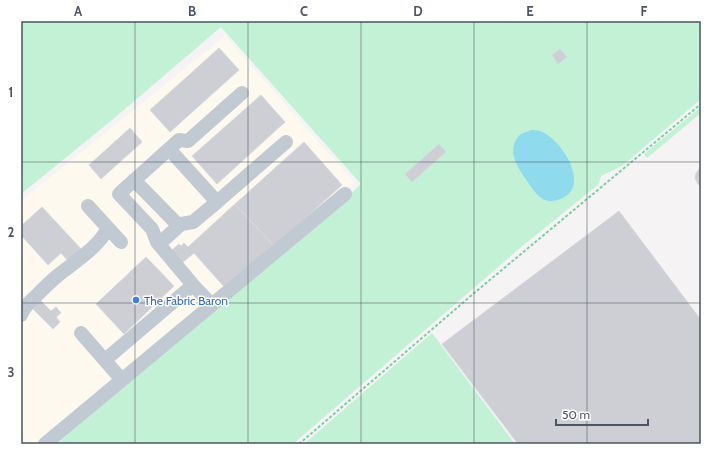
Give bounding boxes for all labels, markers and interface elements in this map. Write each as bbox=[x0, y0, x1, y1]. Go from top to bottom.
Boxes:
text: A bbox=[74, 3, 83, 19]
text: B bbox=[188, 3, 196, 19]
text: C bbox=[300, 3, 308, 19]
text: D bbox=[413, 3, 423, 19]
text: E bbox=[526, 3, 534, 19]
text: F bbox=[641, 3, 648, 19]
text: 1 bbox=[9, 84, 13, 100]
text: 2 bbox=[8, 224, 15, 240]
place label: The Fabric Baron bbox=[144, 293, 228, 308]
marker: The Fabric Baron bbox=[131, 295, 141, 305]
text: 3 bbox=[7, 364, 15, 380]
scale bar bbox=[556, 401, 648, 427]
text: 50 m bbox=[562, 407, 590, 422]

